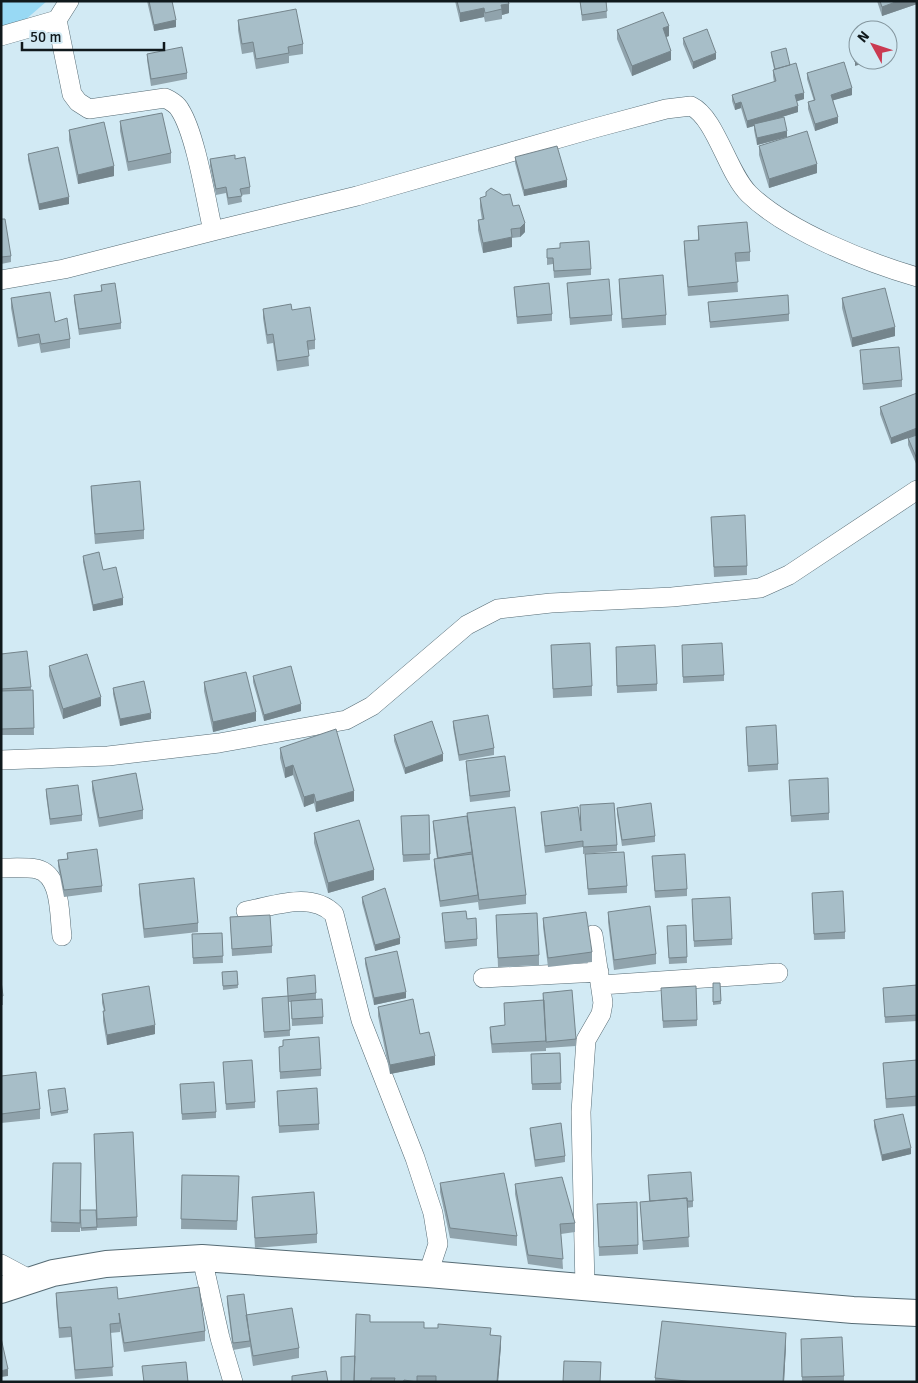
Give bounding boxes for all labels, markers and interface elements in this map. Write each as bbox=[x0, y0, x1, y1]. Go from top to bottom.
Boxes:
scale bar bbox=[22, 20, 165, 52]
north arrow bbox=[848, 20, 898, 70]
text: 50 m bbox=[30, 28, 61, 46]
text: N bbox=[854, 28, 873, 46]

